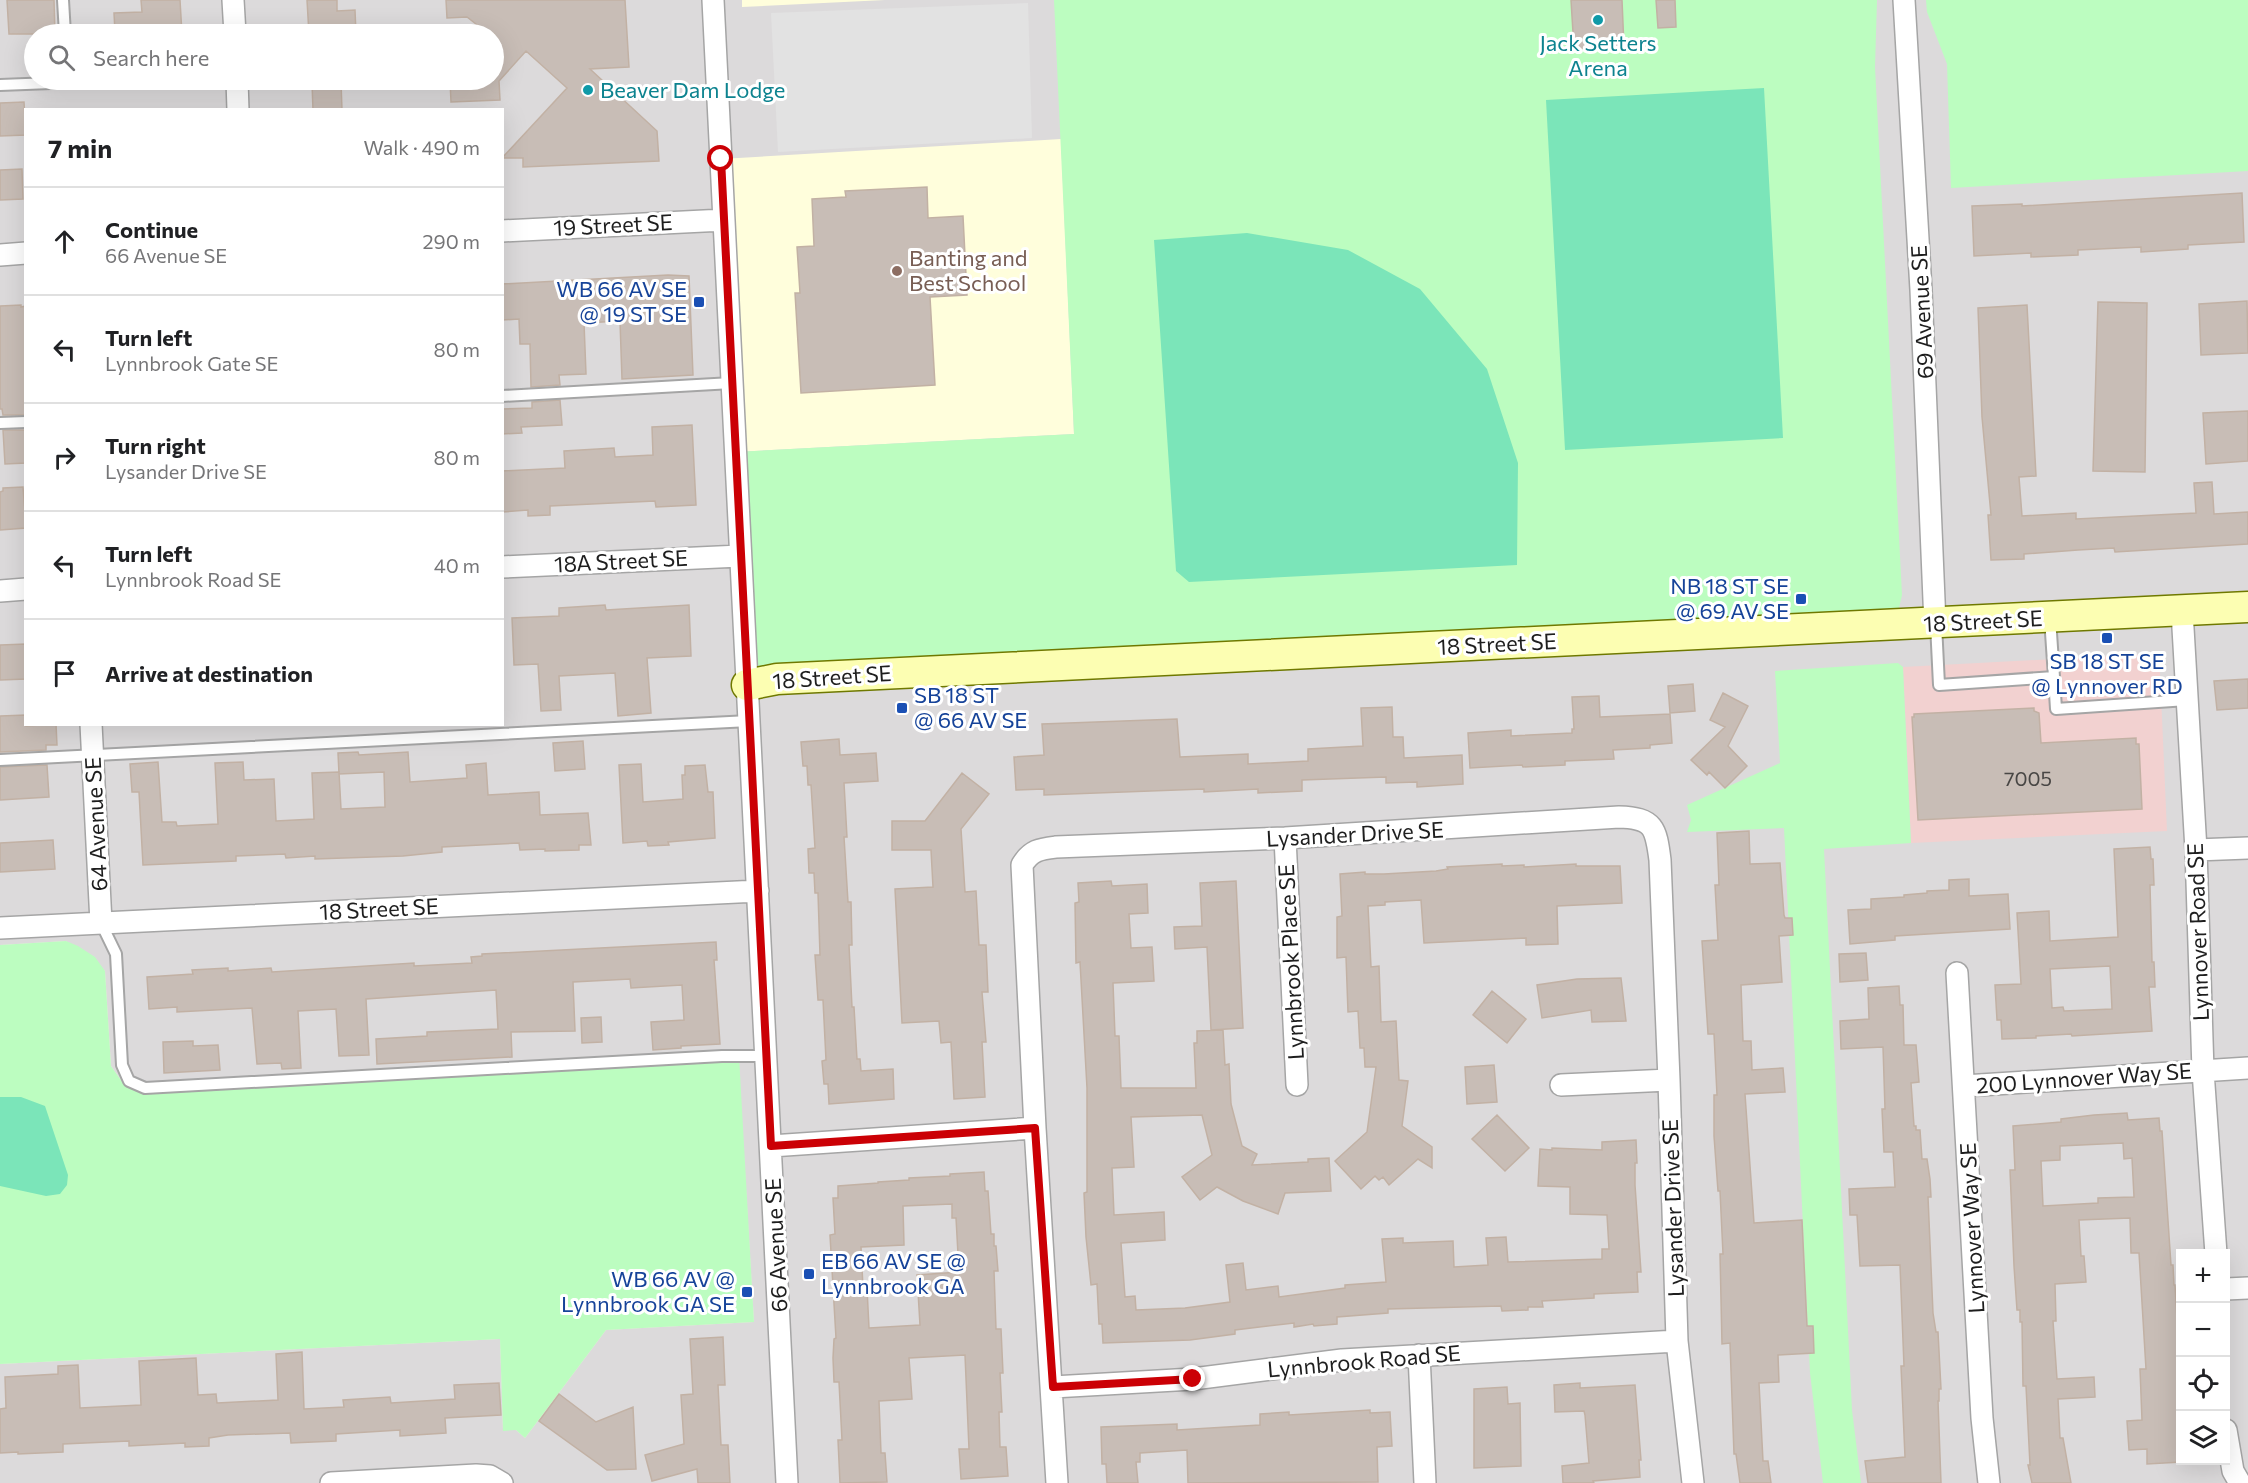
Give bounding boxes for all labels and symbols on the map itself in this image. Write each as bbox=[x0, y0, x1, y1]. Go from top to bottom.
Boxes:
marker: Jack Setters Arena bbox=[1591, 13, 1605, 27]
place label: Jack Setters Arena bbox=[1539, 29, 1657, 81]
place label: Beaver Dam Lodge bbox=[600, 76, 785, 103]
marker: Beaver Dam Lodge bbox=[581, 83, 595, 97]
route start bbox=[707, 145, 733, 171]
street label: 19 Street SE bbox=[553, 208, 673, 241]
place label: Banting and Best School bbox=[909, 244, 1028, 296]
street label: 69 Avenue SE bbox=[1905, 244, 1938, 380]
marker: Banting and Best School bbox=[890, 264, 904, 278]
place label: WB 66 AV SE @ 19 ST SE bbox=[556, 275, 687, 327]
marker: WB 66 AV SE @ 19 ST SE bbox=[692, 295, 706, 309]
street label: 18A Street SE bbox=[553, 544, 689, 577]
place label: NB 18 ST SE @ 69 AV SE bbox=[1670, 572, 1789, 624]
marker: NB 18 ST SE @ 69 AV SE bbox=[1794, 592, 1808, 606]
street label: 18 Street SE bbox=[1923, 604, 2043, 637]
street label: 18 Street SE bbox=[1437, 627, 1557, 660]
marker: SB 18 ST SE @ Lynnover RD bbox=[2100, 631, 2114, 645]
place label: SB 18 ST SE @ Lynnover RD bbox=[2031, 647, 2183, 699]
street label: 18 Street SE bbox=[772, 659, 892, 694]
place label: SB 18 ST @ 66 AV SE bbox=[914, 681, 1027, 733]
marker: SB 18 ST @ 66 AV SE bbox=[895, 701, 909, 715]
street label: 64 Avenue SE bbox=[79, 756, 112, 892]
house number: 7005 bbox=[2004, 766, 2052, 790]
street label: Lysander Drive SE bbox=[1265, 815, 1445, 852]
street label: Lynnover Road SE bbox=[2181, 842, 2214, 1022]
street label: Lynnbrook Place SE bbox=[1272, 863, 1309, 1061]
street label: 18 Street SE bbox=[319, 892, 439, 925]
street label: 200 Lynnover Way SE bbox=[1975, 1057, 2193, 1099]
street label: Lysander Drive SE bbox=[1656, 1119, 1689, 1297]
street label: Lynnover Way SE bbox=[1954, 1142, 1989, 1314]
street label: 66 Avenue SE bbox=[759, 1177, 793, 1313]
place label: EB 66 AV SE @ Lynnbrook GA bbox=[821, 1247, 966, 1299]
place label: WB 66 AV @ Lynnbrook GA SE bbox=[561, 1265, 735, 1317]
marker: EB 66 AV SE @ Lynnbrook GA bbox=[802, 1267, 816, 1281]
marker: WB 66 AV @ Lynnbrook GA SE bbox=[740, 1285, 754, 1299]
street label: Lynnbrook Road SE bbox=[1266, 1339, 1462, 1382]
route end bbox=[1179, 1365, 1205, 1391]

